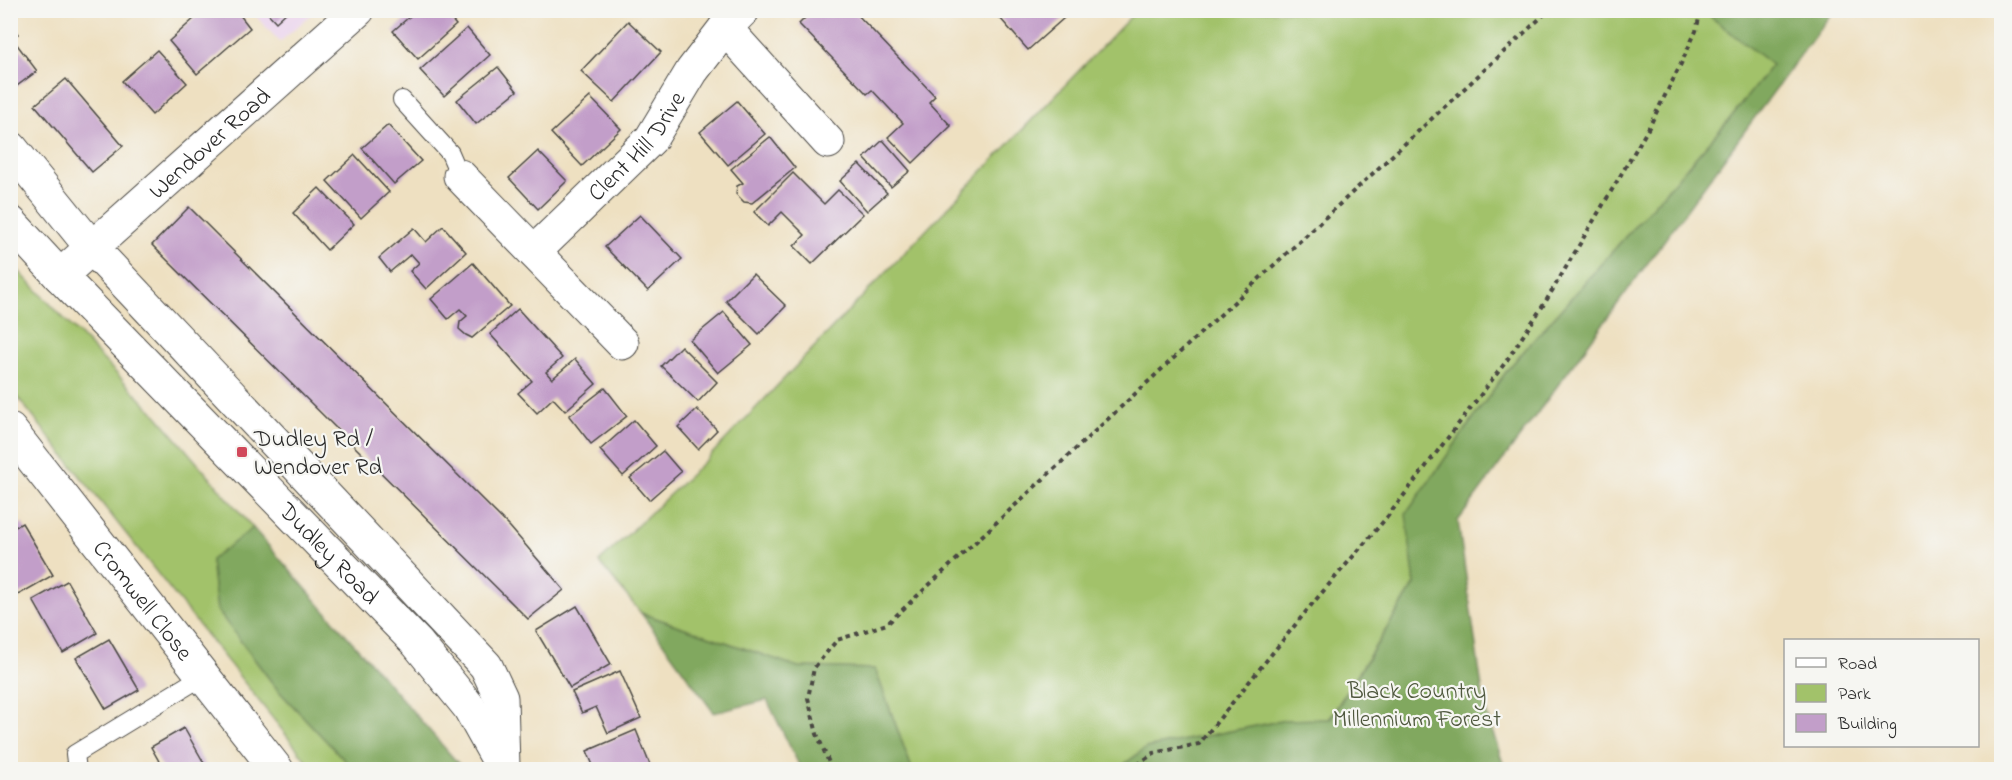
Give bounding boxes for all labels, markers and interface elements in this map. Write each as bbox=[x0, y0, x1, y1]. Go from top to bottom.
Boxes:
street label: Wendover Road bbox=[142, 80, 280, 209]
street label: Clent Hill Drive bbox=[581, 85, 696, 211]
place label: Dudley Rd / Wendover Rd bbox=[253, 423, 383, 486]
marker: Dudley Rd / Wendover Rd bbox=[235, 445, 249, 459]
street label: Dudley Road bbox=[269, 495, 386, 614]
street label: Cromwell Close bbox=[83, 534, 200, 669]
legend bbox=[1784, 639, 1979, 747]
text: Road bbox=[1838, 652, 1877, 678]
park label: Black Country Millennium Forest bbox=[1333, 675, 1501, 738]
text: Park bbox=[1838, 682, 1871, 708]
text: Building bbox=[1837, 712, 1897, 739]

